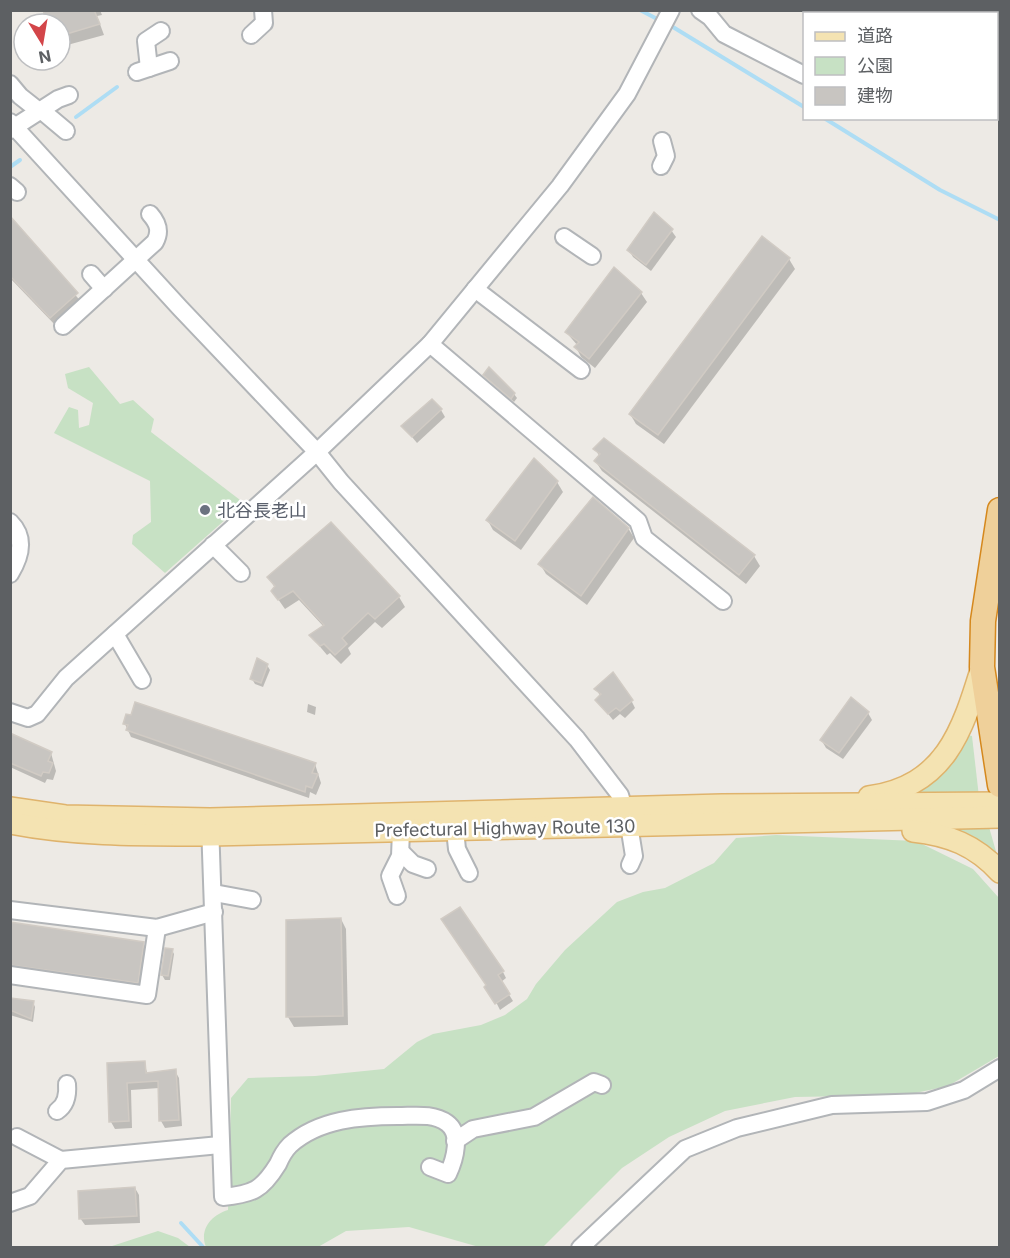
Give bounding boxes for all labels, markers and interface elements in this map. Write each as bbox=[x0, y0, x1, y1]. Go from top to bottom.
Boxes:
north arrow bbox=[12, 12, 72, 72]
legend bbox=[803, 12, 998, 120]
text: 道路 bbox=[857, 25, 893, 46]
text: N bbox=[37, 46, 53, 68]
text: 公園 bbox=[857, 55, 893, 76]
text: 建物 bbox=[857, 85, 893, 106]
place label: 北谷長老山 bbox=[217, 500, 307, 521]
marker: 北谷長老山 bbox=[198, 503, 212, 517]
street label: Prefectural Highway Route 130 bbox=[374, 815, 636, 841]

